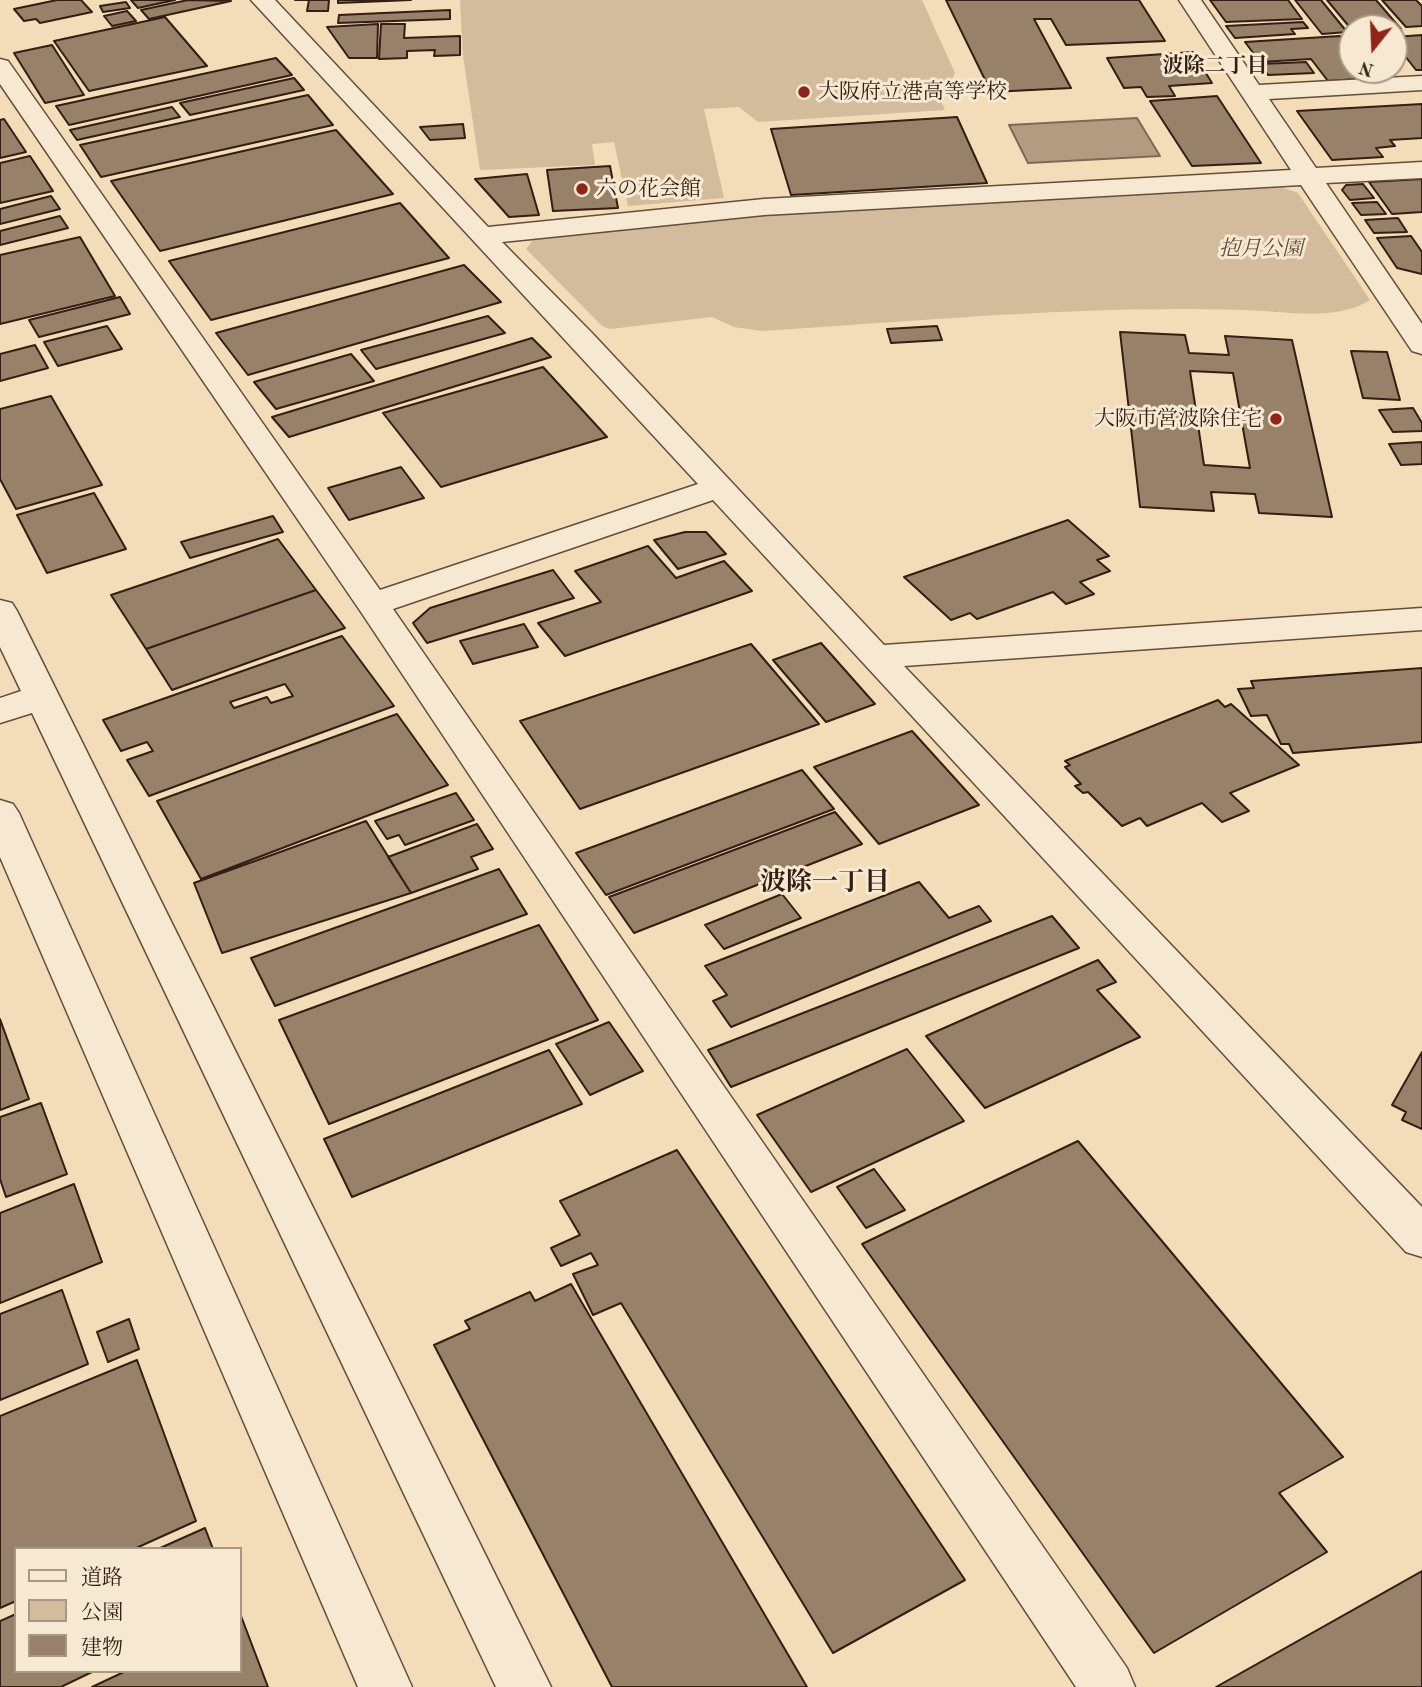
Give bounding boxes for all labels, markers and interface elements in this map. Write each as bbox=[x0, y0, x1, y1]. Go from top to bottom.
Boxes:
north arrow bbox=[1338, 14, 1408, 84]
district label: 波除二丁目 bbox=[1163, 53, 1267, 79]
text: N bbox=[1357, 56, 1377, 79]
place label: 大阪府立港高等学校 bbox=[818, 79, 1007, 105]
marker: 大阪府立港高等学校 bbox=[796, 84, 812, 100]
place label: 六の花会館 bbox=[596, 176, 701, 202]
marker: 六の花会館 bbox=[574, 181, 590, 197]
park label: 抱月公園 bbox=[1219, 236, 1303, 262]
place label: 大阪市営波除住宅 bbox=[1094, 406, 1262, 432]
marker: 大阪市営波除住宅 bbox=[1268, 411, 1284, 427]
district label: 波除一丁目 bbox=[760, 867, 890, 899]
legend bbox=[14, 1547, 242, 1673]
text: 道路 bbox=[81, 1568, 123, 1589]
text: 公園 bbox=[81, 1603, 123, 1624]
text: 建物 bbox=[81, 1638, 123, 1659]

